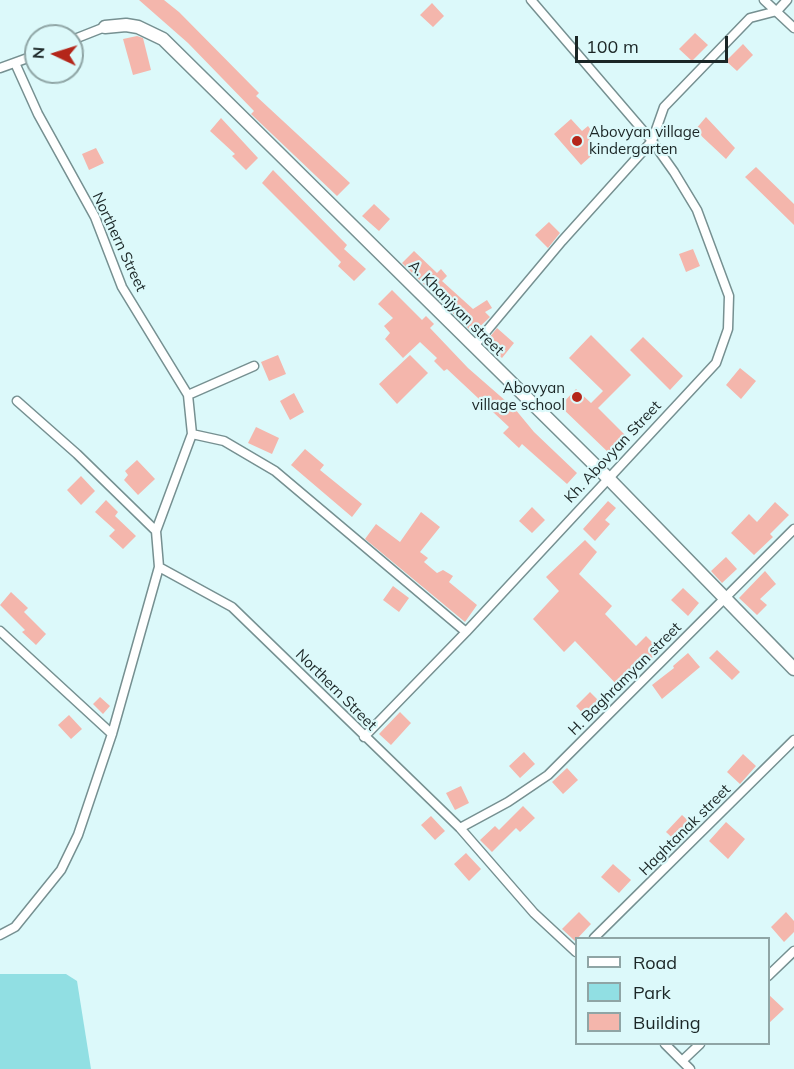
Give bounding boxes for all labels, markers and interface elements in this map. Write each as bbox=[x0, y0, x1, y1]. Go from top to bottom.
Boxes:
north arrow bbox=[24, 24, 84, 84]
scale bar bbox=[578, 24, 731, 62]
text: 100 m bbox=[586, 35, 639, 58]
text: N bbox=[28, 46, 48, 60]
place label: Abovyan village kindergarten bbox=[589, 123, 700, 158]
marker: Abovyan village kindergarten bbox=[570, 134, 584, 148]
street label: Northern Street bbox=[88, 190, 150, 294]
street label: A. Khanjyan street bbox=[405, 257, 507, 359]
place label: Abovyan village school bbox=[472, 379, 565, 414]
marker: Abovyan village school bbox=[570, 390, 584, 404]
street label: Kh. Abovyan Street bbox=[561, 397, 665, 507]
street label: H. Baghramyan street bbox=[565, 619, 685, 739]
street label: Northern Street bbox=[292, 646, 380, 734]
street label: Haghtanak street bbox=[636, 781, 734, 879]
legend bbox=[575, 937, 770, 1045]
text: Road bbox=[633, 951, 677, 974]
text: Park bbox=[633, 981, 671, 1004]
text: Building bbox=[633, 1011, 701, 1034]

